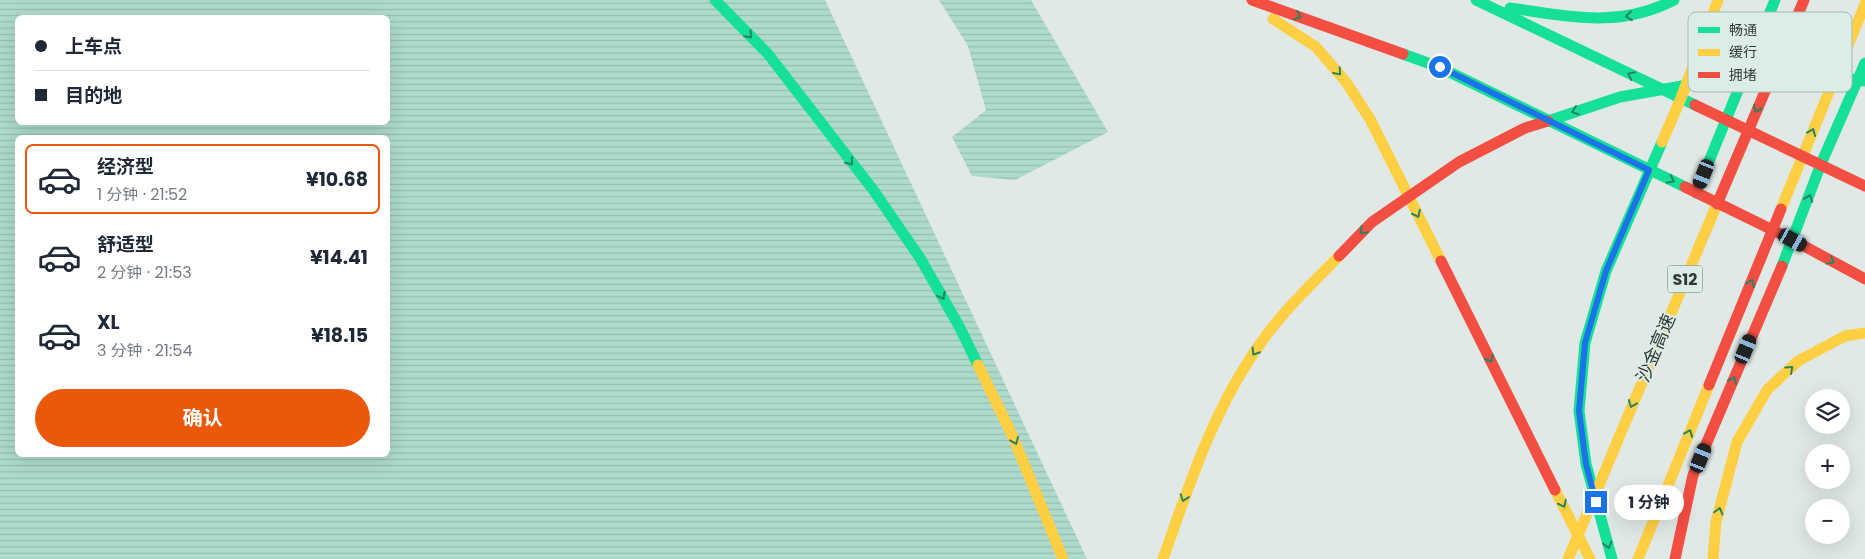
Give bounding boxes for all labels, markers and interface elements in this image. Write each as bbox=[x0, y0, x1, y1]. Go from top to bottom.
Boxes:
one-way arrow bbox=[1624, 10, 1632, 21]
one-way arrow bbox=[1293, 11, 1302, 21]
legend bbox=[1688, 12, 1852, 92]
text: 畅通 bbox=[1729, 20, 1757, 40]
one-way arrow bbox=[743, 29, 752, 38]
text: 上车点 bbox=[65, 33, 122, 60]
text: 缓行 bbox=[1729, 42, 1757, 62]
route start bbox=[1429, 56, 1451, 78]
text: 拥堵 bbox=[1729, 65, 1757, 85]
one-way arrow bbox=[1332, 67, 1341, 76]
one-way arrow bbox=[1627, 70, 1636, 81]
text: 目的地 bbox=[65, 82, 122, 109]
one-way arrow bbox=[1753, 104, 1764, 113]
one-way arrow bbox=[1572, 105, 1580, 115]
one-way arrow bbox=[1806, 128, 1817, 137]
text: 经济型 bbox=[97, 153, 154, 180]
one-way arrow bbox=[845, 156, 853, 165]
icon: car bbox=[37, 157, 82, 202]
car bbox=[1691, 157, 1716, 191]
text: ¥10.68 bbox=[306, 166, 368, 193]
one-way arrow bbox=[1665, 174, 1674, 184]
text: 1 分钟 · 21:52 bbox=[97, 183, 187, 206]
one-way arrow bbox=[1803, 194, 1813, 203]
one-way arrow bbox=[1411, 208, 1421, 217]
one-way arrow bbox=[1359, 225, 1368, 234]
car bbox=[1776, 226, 1809, 254]
text: 舒适型 bbox=[97, 231, 154, 258]
icon: car bbox=[37, 235, 82, 280]
text: ¥14.41 bbox=[310, 244, 368, 271]
one-way arrow bbox=[1826, 255, 1835, 265]
text: 2 分钟 · 21:53 bbox=[97, 261, 192, 284]
road number: S12 bbox=[1668, 266, 1702, 292]
one-way arrow bbox=[1745, 279, 1755, 287]
one-way arrow bbox=[936, 290, 946, 299]
text: XL bbox=[97, 309, 120, 336]
street label: 沙金高速 bbox=[1630, 310, 1681, 386]
icon: car bbox=[37, 313, 82, 358]
text: ¥18.15 bbox=[311, 322, 368, 349]
car bbox=[1733, 332, 1758, 366]
text: 3 分钟 · 21:54 bbox=[97, 339, 192, 362]
one-way arrow bbox=[1251, 347, 1261, 356]
one-way arrow bbox=[1484, 354, 1494, 363]
one-way arrow bbox=[1784, 366, 1793, 375]
one-way arrow bbox=[1726, 376, 1737, 385]
button: 确认 bbox=[35, 389, 370, 447]
map controls bbox=[1805, 389, 1850, 544]
button: layers bbox=[1805, 389, 1850, 434]
one-way arrow bbox=[1628, 399, 1639, 408]
one-way arrow bbox=[1683, 429, 1693, 438]
one-way arrow bbox=[1008, 436, 1019, 445]
car bbox=[1688, 441, 1713, 475]
button: + bbox=[1805, 444, 1850, 489]
callout: 1 分钟 bbox=[1614, 484, 1684, 520]
route end bbox=[1585, 491, 1607, 513]
text: 1 分钟 bbox=[1628, 491, 1670, 514]
one-way arrow bbox=[1180, 494, 1190, 502]
one-way arrow bbox=[1557, 499, 1567, 508]
button: − bbox=[1805, 499, 1850, 544]
one-way arrow bbox=[1713, 506, 1724, 515]
one-way arrow bbox=[1603, 540, 1613, 548]

